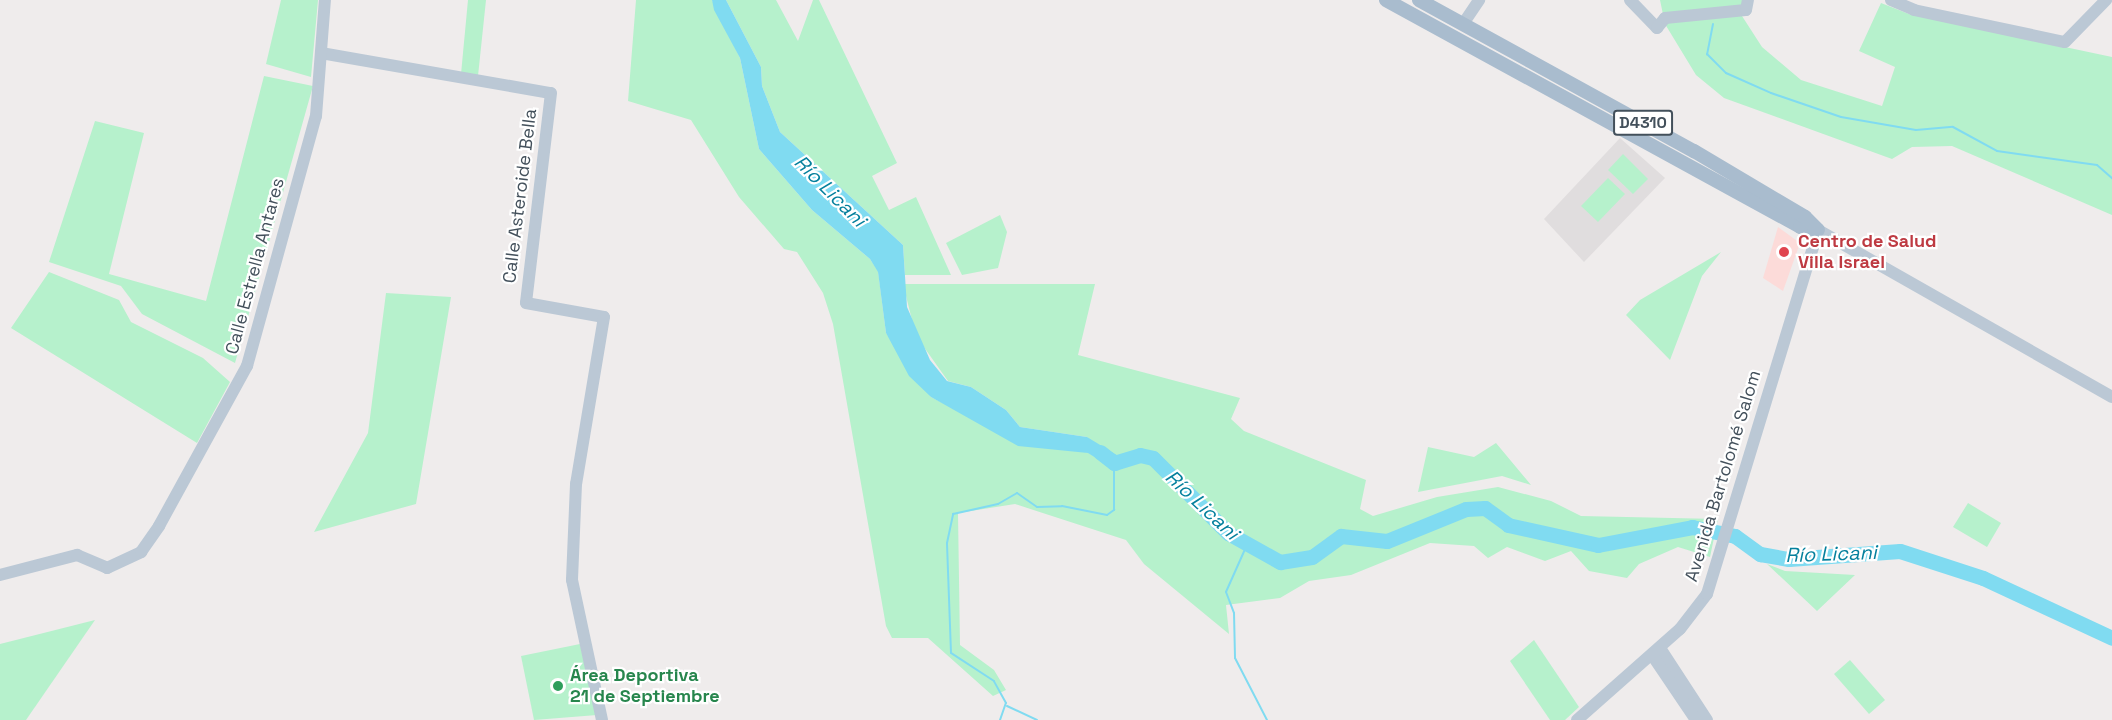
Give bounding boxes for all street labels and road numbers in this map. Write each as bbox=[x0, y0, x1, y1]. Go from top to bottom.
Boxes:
street label: Calle Asteroide Bella bbox=[499, 107, 541, 285]
road number: D4310 bbox=[1613, 110, 1673, 136]
street label: Calle Estrella Antares bbox=[221, 175, 289, 357]
street label: Avenida Bartolomé Salom bbox=[1681, 368, 1765, 584]

